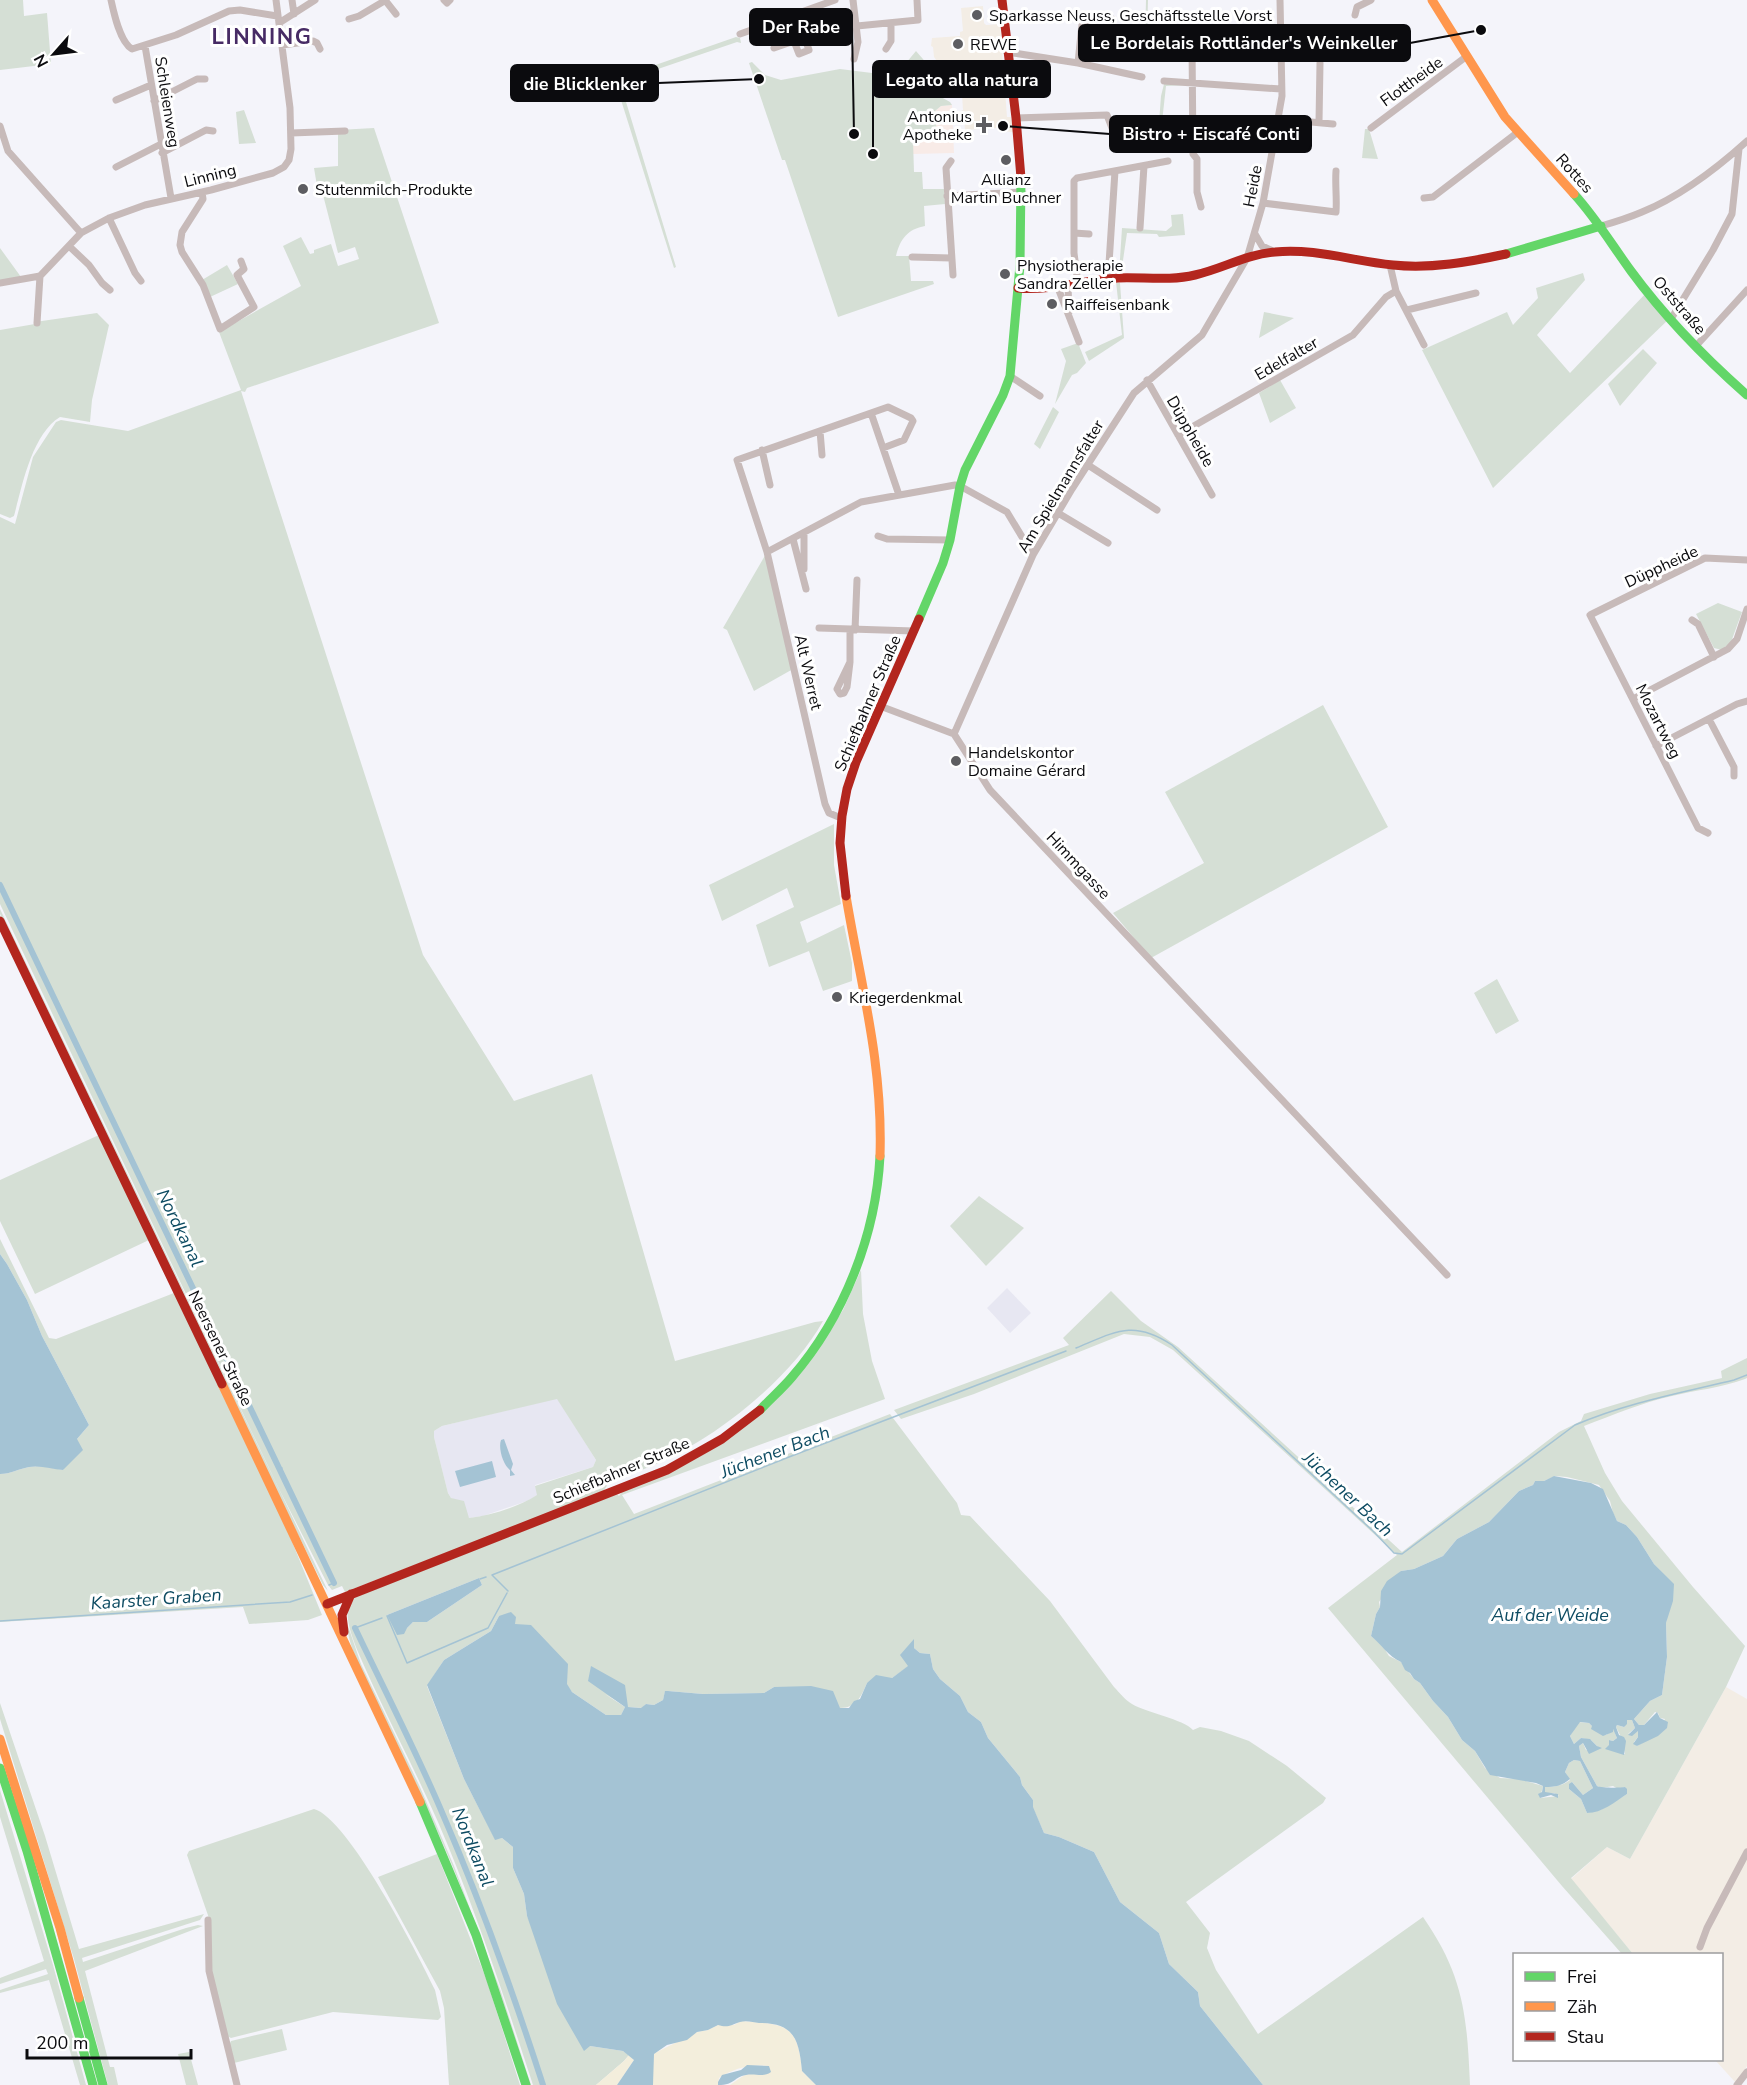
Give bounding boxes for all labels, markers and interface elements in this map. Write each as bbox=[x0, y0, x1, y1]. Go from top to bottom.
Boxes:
place label: Sparkasse Neuss, Geschäftsstelle Vorst bbox=[989, 5, 1272, 27]
marker: Sparkasse Neuss, Geschäftsstelle Vorst bbox=[970, 8, 984, 22]
callout: Der Rabe bbox=[750, 9, 852, 45]
text: Der Rabe bbox=[762, 15, 840, 39]
district label: LINNING bbox=[212, 22, 312, 52]
north arrow bbox=[24, 24, 84, 84]
callout: Le Bordelais Rottländer's Weinkeller bbox=[1079, 25, 1410, 61]
text: Le Bordelais Rottländer's Weinkeller bbox=[1090, 31, 1398, 55]
place label: REWE bbox=[970, 34, 1017, 56]
marker: REWE bbox=[951, 37, 965, 51]
text: N bbox=[29, 50, 54, 71]
street label: Flottheide bbox=[1376, 52, 1447, 112]
street label: Schleienweg bbox=[149, 55, 185, 149]
callout: Legato alla natura bbox=[873, 61, 1050, 97]
callout: die Blicklenker bbox=[511, 65, 658, 101]
text: Legato alla natura bbox=[885, 68, 1039, 92]
text: die Blicklenker bbox=[523, 72, 647, 96]
place label: Antonius Apotheke bbox=[903, 106, 972, 146]
callout: Bistro + Eiscafé Conti bbox=[1110, 116, 1311, 152]
marker: Antonius Apotheke bbox=[977, 118, 991, 132]
text: Bistro + Eiscafé Conti bbox=[1122, 122, 1300, 146]
street label: Rottes bbox=[1551, 149, 1598, 198]
marker: Allianz Martin Buchner bbox=[999, 153, 1013, 167]
street label: Linning bbox=[182, 159, 239, 193]
street label: Heide bbox=[1238, 163, 1268, 209]
place label: Allianz Martin Buchner bbox=[951, 169, 1061, 209]
place label: Stutenmilch-Produkte bbox=[315, 179, 472, 201]
marker: Stutenmilch-Produkte bbox=[296, 182, 310, 196]
place label: Physiotherapie Sandra Zeller bbox=[1017, 255, 1123, 295]
marker: Physiotherapie Sandra Zeller bbox=[998, 267, 1012, 281]
street label: Oststraße bbox=[1648, 272, 1711, 340]
place label: Raiffeisenbank bbox=[1064, 294, 1170, 316]
marker: Raiffeisenbank bbox=[1045, 297, 1059, 311]
street label: Edelfalter bbox=[1251, 332, 1322, 386]
street label: Düppheide bbox=[1161, 392, 1219, 471]
street label: Am Spielmannsfalter bbox=[1012, 416, 1109, 557]
street label: Düppheide bbox=[1621, 540, 1702, 593]
street label: Alt Werret bbox=[789, 632, 827, 712]
street label: Schiefbahner Straße bbox=[829, 632, 907, 775]
street label: Mozartweg bbox=[1630, 680, 1686, 763]
place label: Handelskontor Domaine Gérard bbox=[968, 742, 1086, 782]
marker: Handelskontor Domaine Gérard bbox=[949, 754, 963, 768]
street label: Himmgasse bbox=[1041, 827, 1115, 904]
place label: Kriegerdenkmal bbox=[849, 987, 963, 1009]
marker: Kriegerdenkmal bbox=[830, 990, 844, 1004]
water label: Nordkanal bbox=[151, 1185, 209, 1271]
street label: Neersener Straße bbox=[183, 1287, 258, 1410]
water label: Jüchener Bach bbox=[716, 1420, 833, 1484]
street label: Schiefbahner Straße bbox=[550, 1432, 693, 1510]
water label: Jüchener Bach bbox=[1297, 1445, 1398, 1542]
water label: Kaarster Graben bbox=[90, 1582, 222, 1616]
water label: Auf der Weide bbox=[1490, 1603, 1609, 1627]
water label: Nordkanal bbox=[446, 1804, 500, 1890]
legend bbox=[1513, 1953, 1723, 2061]
text: Frei bbox=[1567, 1965, 1597, 1989]
text: Zäh bbox=[1567, 1995, 1597, 2019]
scale bar bbox=[27, 2022, 190, 2060]
text: Stau bbox=[1567, 2025, 1604, 2049]
text: 200 m bbox=[36, 2031, 88, 2055]

